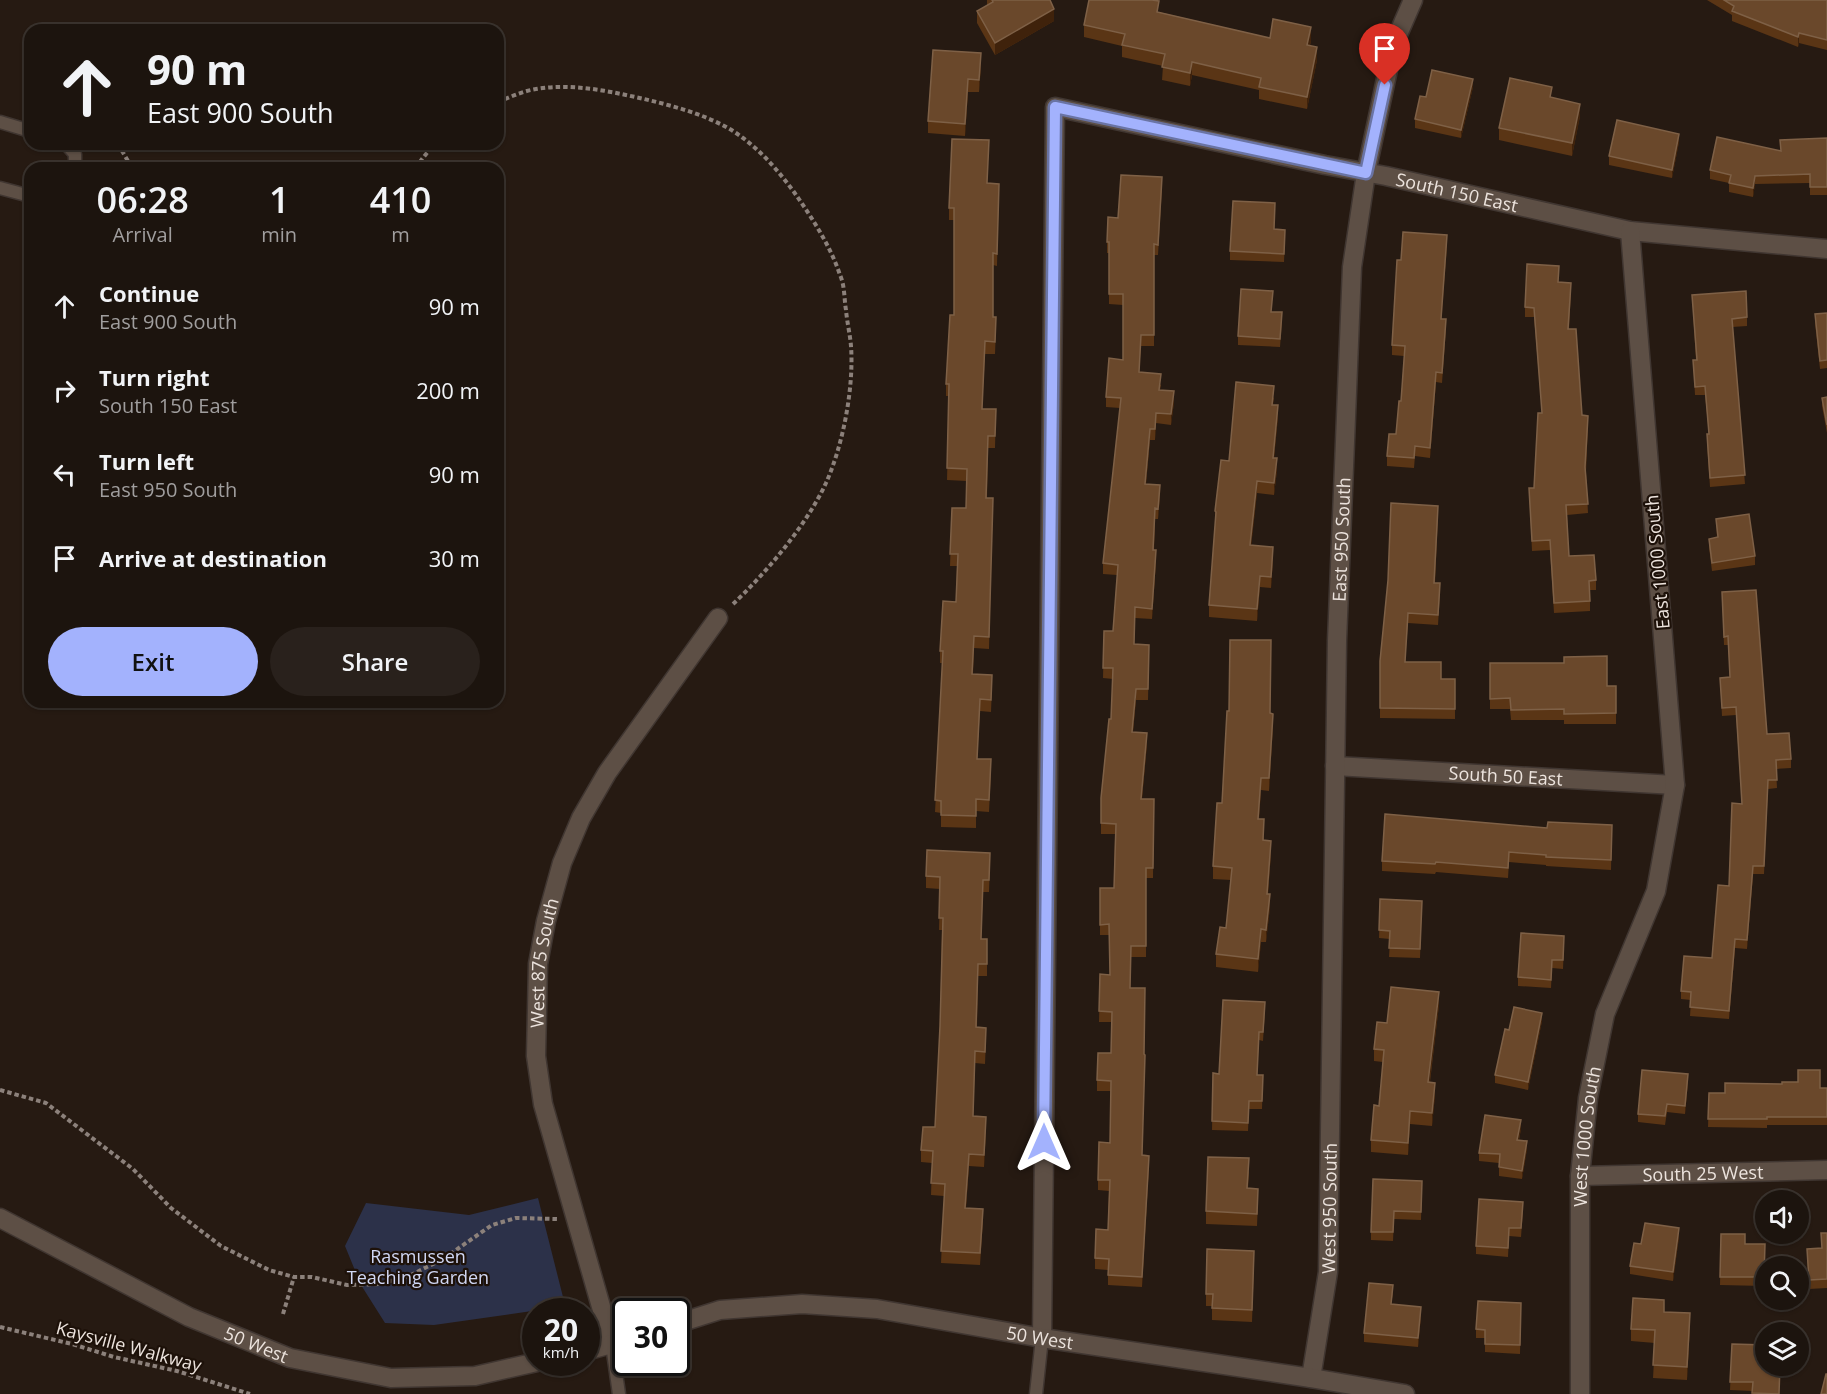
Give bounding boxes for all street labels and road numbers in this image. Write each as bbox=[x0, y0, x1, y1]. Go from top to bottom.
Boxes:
street label: South 150 East bbox=[1394, 167, 1520, 217]
street label: East 950 South bbox=[1327, 477, 1356, 602]
street label: East 1000 South bbox=[1639, 494, 1675, 630]
street label: South 50 East bbox=[1448, 760, 1563, 791]
street label: West 875 South bbox=[525, 895, 564, 1028]
street label: West 1000 South bbox=[1568, 1064, 1606, 1207]
street label: West 950 South bbox=[1316, 1143, 1342, 1274]
street label: South 25 West bbox=[1642, 1160, 1764, 1186]
street label: Kaysville Walkway bbox=[54, 1315, 205, 1377]
street label: 50 West bbox=[1005, 1320, 1075, 1354]
street label: 50 West bbox=[221, 1321, 292, 1368]

